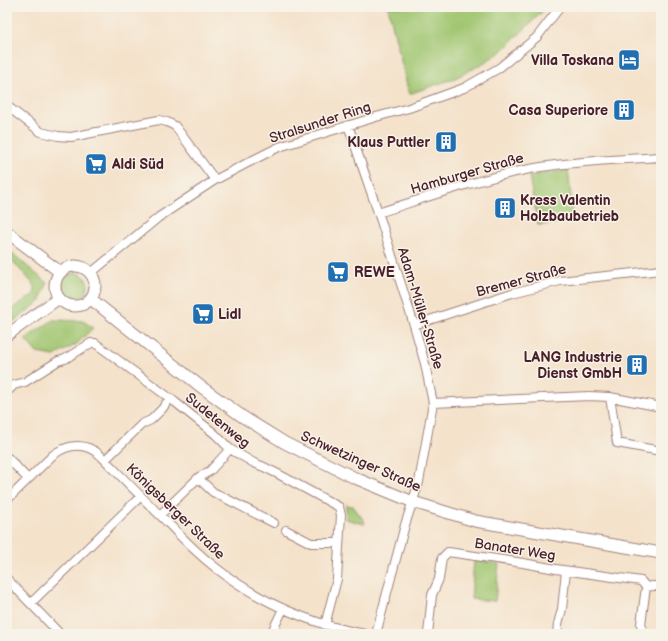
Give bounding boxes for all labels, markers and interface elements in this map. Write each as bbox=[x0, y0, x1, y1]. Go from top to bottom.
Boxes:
hotel icon: Villa Toskana bbox=[616, 47, 642, 73]
place label: Villa Toskana bbox=[531, 52, 614, 69]
building icon: Casa Superiore bbox=[611, 97, 637, 123]
street label: Stralsunder Ring bbox=[267, 98, 373, 147]
place label: Casa Superiore bbox=[509, 102, 608, 119]
building icon: Klaus Puttler bbox=[433, 129, 459, 155]
place label: Klaus Puttler bbox=[347, 134, 430, 151]
street label: Hamburger Straße bbox=[409, 149, 526, 198]
supermarket icon: Aldi Süd bbox=[83, 151, 109, 177]
place label: Aldi Süd bbox=[111, 156, 164, 173]
place label: Kress Valentin Holzbaubetrieb bbox=[520, 192, 619, 225]
building icon: Kress Valentin Holzbaubetrieb bbox=[492, 195, 518, 221]
street label: Adam-Müller-Straße bbox=[394, 245, 447, 371]
supermarket icon: REWE bbox=[325, 259, 351, 285]
street label: Bremer Straße bbox=[474, 260, 568, 301]
place label: REWE bbox=[354, 264, 395, 281]
supermarket icon: Lidl bbox=[190, 301, 216, 327]
place label: Lidl bbox=[218, 306, 241, 323]
place label: LANG Industrie Dienst GmbH bbox=[524, 349, 622, 382]
building icon: LANG Industrie Dienst GmbH bbox=[624, 352, 650, 378]
street label: Sudetenweg bbox=[182, 389, 253, 452]
street label: Schwetzinger Straße bbox=[298, 427, 424, 496]
street label: Königsberger Straße bbox=[123, 460, 228, 563]
street label: Banater Weg bbox=[473, 535, 557, 564]

